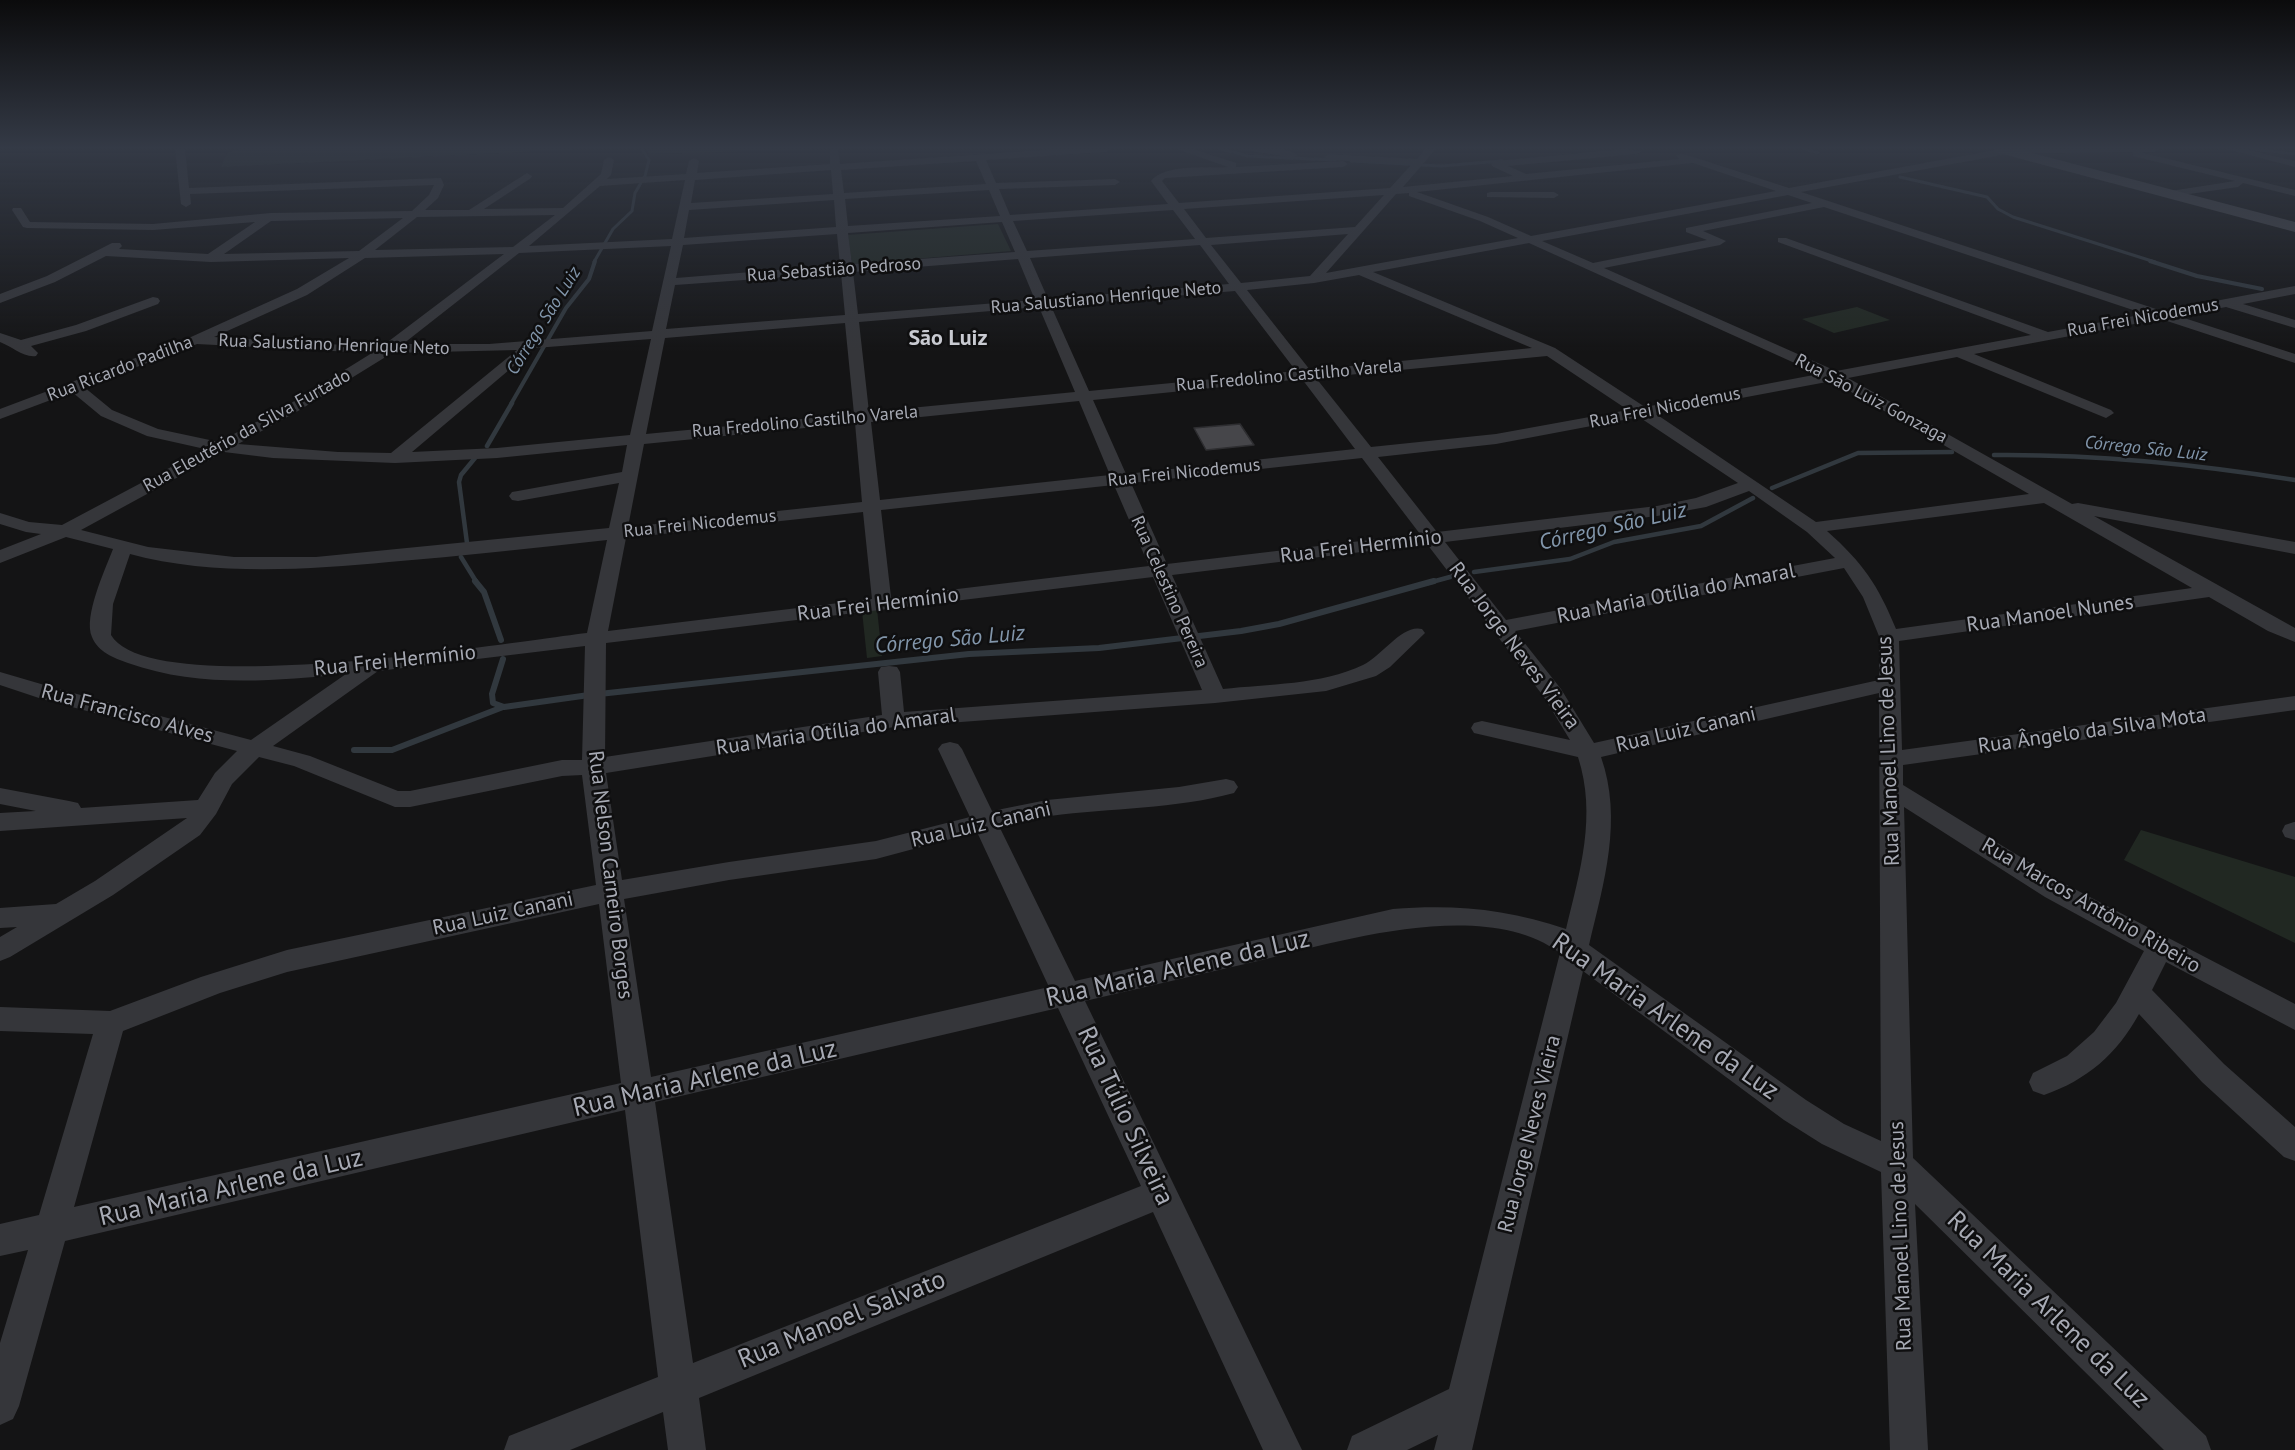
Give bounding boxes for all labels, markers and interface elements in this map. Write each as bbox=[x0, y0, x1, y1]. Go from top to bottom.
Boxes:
street label: Rua Sebastião Pedroso bbox=[746, 253, 922, 287]
water label: Córrego São Luiz bbox=[502, 263, 586, 379]
street label: Rua Salustiano Henrique Neto bbox=[990, 277, 1222, 319]
street label: Rua Frei Nicodemus bbox=[2066, 294, 2220, 342]
district label: São Luiz bbox=[908, 326, 988, 352]
street label: Rua Salustiano Henrique Neto bbox=[218, 330, 450, 360]
street label: Rua Ricardo Padilha bbox=[44, 331, 196, 407]
street label: Rua São Luiz Gonzaga bbox=[1791, 350, 1951, 448]
street label: Rua Fredolino Castilho Varela bbox=[1175, 355, 1403, 397]
street label: Rua Eleutério da Silva Furtado bbox=[140, 365, 354, 497]
street label: Rua Frei Nicodemus bbox=[1588, 383, 1742, 433]
street label: Rua Fredolino Castilho Varela bbox=[691, 401, 919, 443]
water label: Córrego São Luiz bbox=[2084, 432, 2208, 466]
street label: Rua Frei Nicodemus bbox=[1107, 454, 1261, 492]
water label: Córrego São Luiz bbox=[1537, 497, 1689, 557]
street label: Rua Frei Nicodemus bbox=[623, 505, 777, 543]
street label: Rua Celestino Pereira bbox=[1126, 513, 1212, 671]
street label: Rua Frei Hermínio bbox=[1279, 525, 1443, 569]
street label: Rua Jorge Neves Vieira bbox=[1443, 558, 1585, 734]
street label: Rua Maria Otília do Amaral bbox=[1555, 559, 1797, 629]
street label: Rua Frei Hermínio bbox=[796, 583, 960, 627]
street label: Rua Manoel Nunes bbox=[1965, 590, 2135, 638]
water label: Córrego São Luiz bbox=[874, 620, 1026, 660]
street label: Rua Manoel Lino de Jesus bbox=[1872, 636, 1906, 866]
street label: Rua Frei Hermínio bbox=[313, 640, 477, 682]
street label: Rua Francisco Alves bbox=[38, 679, 216, 749]
street label: Rua Luiz Canani bbox=[1613, 702, 1759, 758]
street label: Rua Maria Otília do Amaral bbox=[714, 703, 958, 761]
street label: Rua Ângelo da Silva Mota bbox=[1976, 703, 2208, 759]
street label: Rua Nelson Carneiro Borges bbox=[582, 749, 638, 1001]
street label: Rua Luiz Canani bbox=[908, 797, 1054, 853]
street label: Rua Marcos Antônio Ribeiro bbox=[1977, 833, 2205, 979]
street label: Rua Luiz Canani bbox=[430, 887, 576, 941]
street label: Rua Maria Arlene da Luz bbox=[1043, 923, 1313, 1015]
street label: Rua Maria Arlene da Luz bbox=[1546, 927, 1784, 1107]
street label: Rua Túlio Silveira bbox=[1070, 1022, 1180, 1210]
street label: Rua Maria Arlene da Luz bbox=[570, 1033, 840, 1125]
street label: Rua Jorge Neves Vieira bbox=[1493, 1033, 1567, 1235]
street label: Rua Manoel Lino de Jesus bbox=[1884, 1121, 1918, 1351]
street label: Rua Maria Arlene da Luz bbox=[96, 1142, 366, 1234]
street label: Rua Maria Arlene da Luz bbox=[1940, 1205, 2156, 1415]
street label: Rua Manoel Salvato bbox=[734, 1264, 950, 1376]

